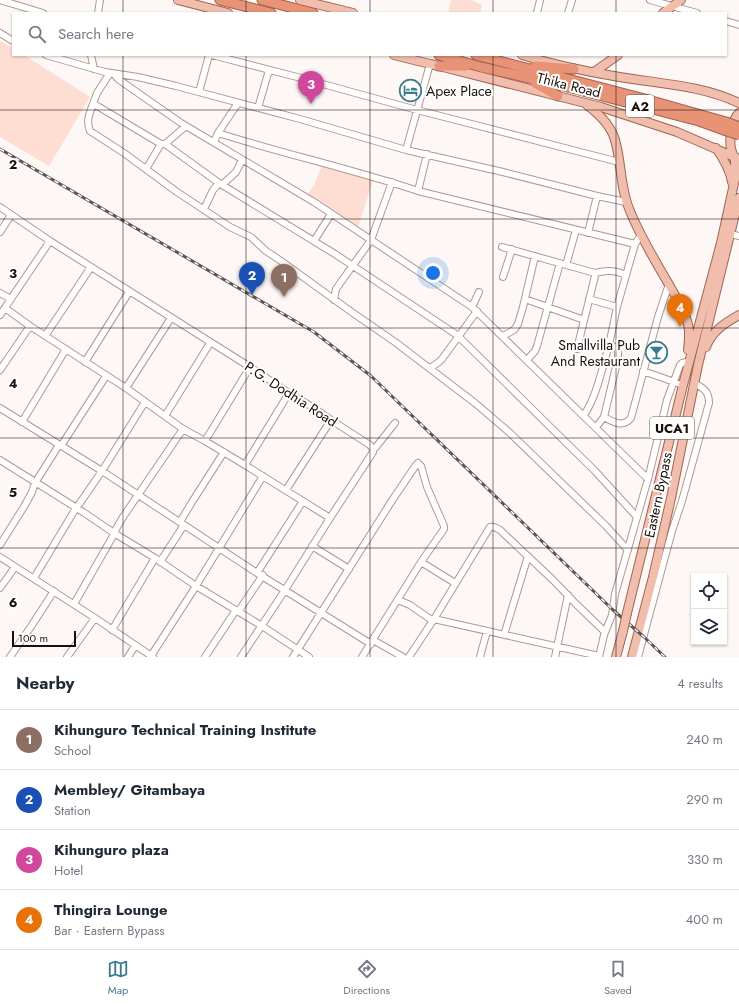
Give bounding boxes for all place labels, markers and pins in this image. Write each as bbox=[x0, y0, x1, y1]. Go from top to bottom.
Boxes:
pin: 3 bbox=[298, 71, 324, 104]
hotel icon: Apex Place bbox=[398, 78, 424, 104]
place label: Apex Place bbox=[426, 81, 492, 101]
pin: 2 bbox=[239, 262, 265, 295]
pin: 1 bbox=[271, 264, 297, 297]
pin: 4 bbox=[667, 294, 693, 327]
place label: Smallvilla Pub And Restaurant bbox=[551, 335, 641, 371]
bar icon: Smallvilla Pub And Restaurant bbox=[643, 340, 669, 366]

